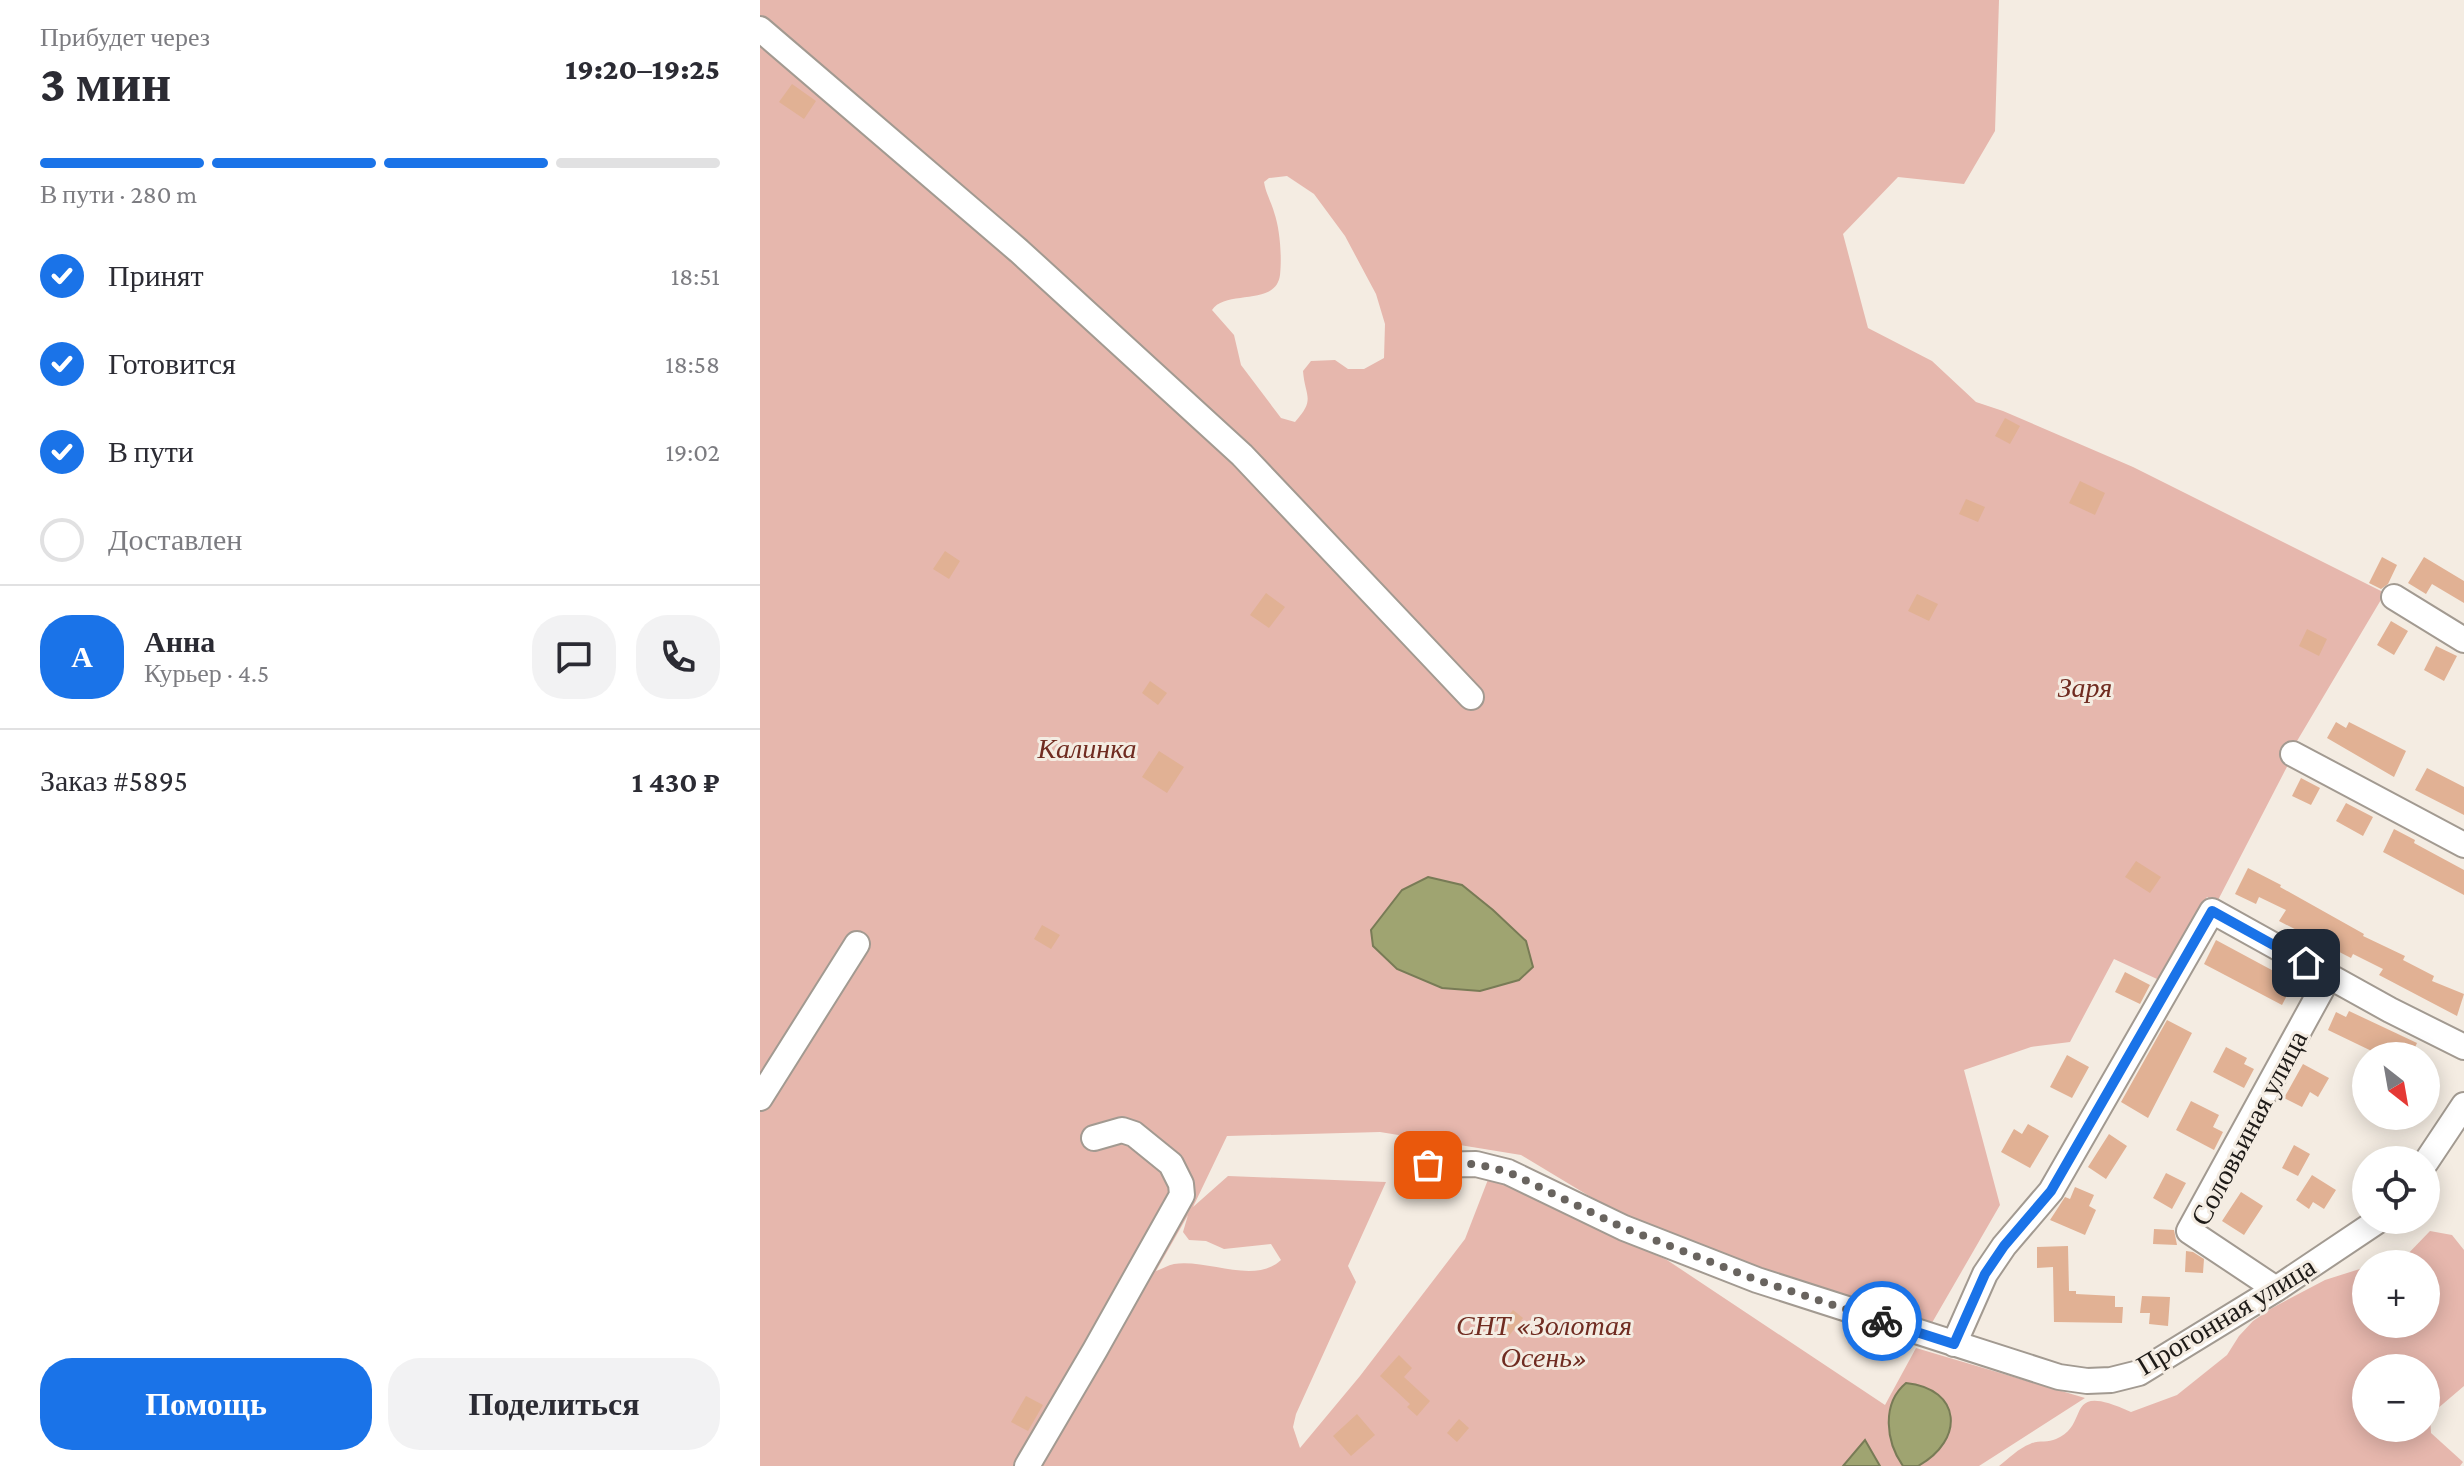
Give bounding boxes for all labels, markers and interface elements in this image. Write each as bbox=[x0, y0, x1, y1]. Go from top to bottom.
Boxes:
text: Прибудет через bbox=[40, 23, 210, 52]
text: 19:20–19:25 bbox=[565, 52, 720, 85]
text: 3 мин bbox=[40, 54, 171, 112]
text: В пути · 280 m bbox=[40, 180, 197, 209]
icon: check bbox=[40, 254, 84, 298]
text: Принят bbox=[108, 259, 204, 292]
text: 18:51 bbox=[671, 262, 720, 291]
icon: check bbox=[40, 342, 84, 386]
text: Готовится bbox=[108, 347, 236, 380]
text: 18:58 bbox=[665, 350, 720, 379]
icon: check bbox=[40, 430, 84, 474]
text: В пути bbox=[108, 435, 194, 468]
text: 19:02 bbox=[665, 438, 720, 467]
text: Доставлен bbox=[108, 523, 242, 556]
button: chat bbox=[532, 615, 616, 699]
button: phone bbox=[636, 615, 720, 699]
text: Анна bbox=[144, 625, 215, 658]
text: А bbox=[71, 640, 93, 673]
text: Курьер · 4.5 bbox=[144, 659, 269, 688]
park label: Заря bbox=[2058, 672, 2112, 703]
park label: Калинка bbox=[1036, 733, 1137, 764]
text: Заказ #5895 bbox=[40, 764, 188, 797]
text: 1 430 ₽ bbox=[632, 765, 720, 798]
pin bbox=[2272, 929, 2340, 997]
icon: home bbox=[2284, 941, 2328, 985]
street label: Соловьиная улица bbox=[2185, 1025, 2314, 1231]
north arrow bbox=[2352, 1042, 2440, 1130]
map controls bbox=[2352, 1042, 2440, 1442]
pin bbox=[1394, 1131, 1462, 1199]
icon: bag bbox=[1406, 1143, 1450, 1187]
button: locate bbox=[2352, 1146, 2440, 1234]
street label: Прогонная улица bbox=[2131, 1250, 2321, 1381]
button: + bbox=[2352, 1250, 2440, 1338]
courier bbox=[1842, 1281, 1922, 1361]
icon: bike bbox=[1860, 1299, 1904, 1343]
park label: СНТ «Золотая Осень» bbox=[1456, 1310, 1632, 1373]
button: − bbox=[2352, 1354, 2440, 1442]
button: Помощь bbox=[40, 1358, 372, 1450]
button: Поделиться bbox=[388, 1358, 720, 1450]

